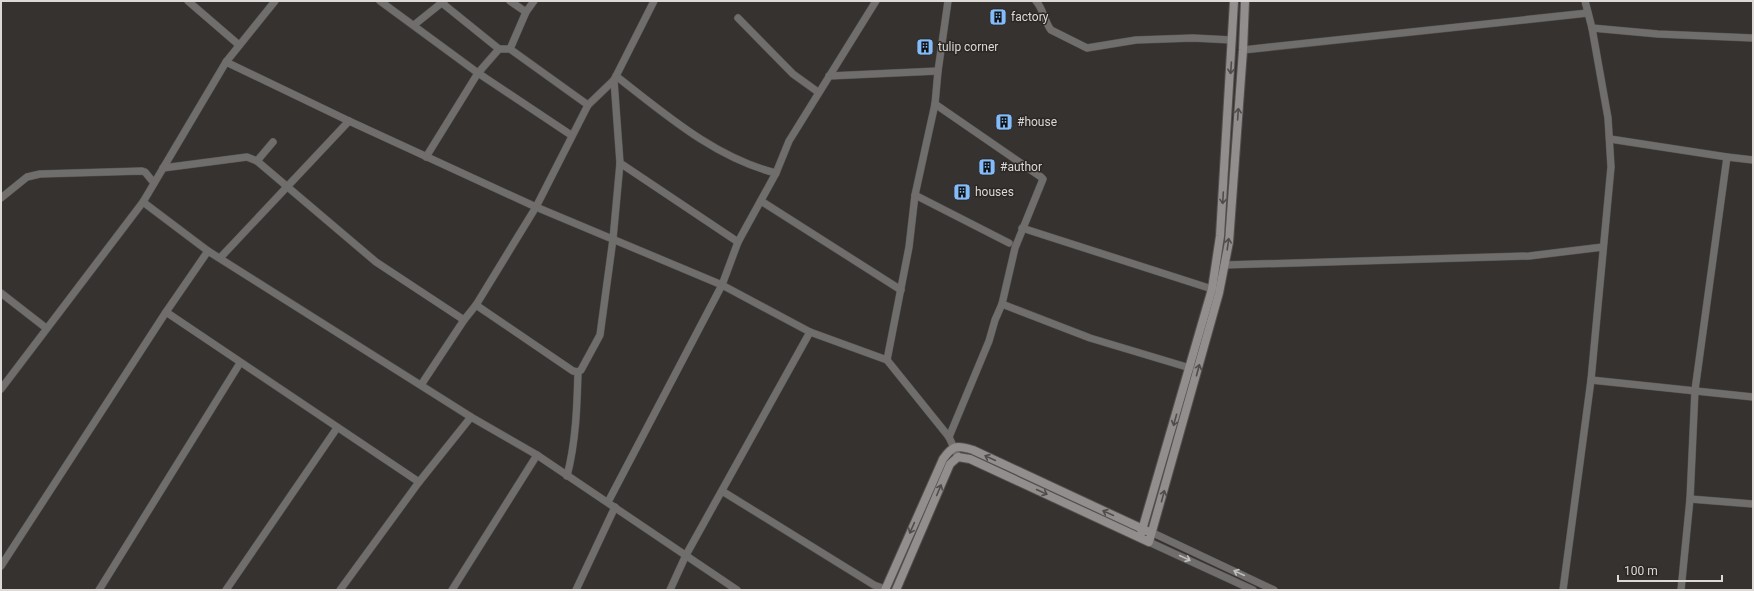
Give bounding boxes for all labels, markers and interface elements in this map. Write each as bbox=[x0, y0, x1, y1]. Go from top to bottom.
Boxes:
building icon: factory bbox=[988, 7, 1008, 27]
place label: factory bbox=[1011, 10, 1049, 24]
building icon: tulip corner bbox=[915, 37, 935, 57]
place label: tulip corner bbox=[938, 40, 998, 54]
one-way arrow bbox=[1227, 61, 1234, 74]
one-way arrow bbox=[1235, 108, 1242, 121]
building icon: #house bbox=[994, 112, 1014, 132]
place label: #house bbox=[1017, 115, 1057, 129]
building icon: #author bbox=[977, 157, 997, 177]
place label: #author bbox=[1000, 160, 1042, 174]
building icon: houses bbox=[952, 182, 972, 202]
place label: houses bbox=[975, 185, 1014, 199]
one-way arrow bbox=[1219, 191, 1226, 204]
one-way arrow bbox=[1224, 238, 1232, 251]
one-way arrow bbox=[1195, 364, 1202, 377]
one-way arrow bbox=[1171, 413, 1178, 426]
one-way arrow bbox=[984, 454, 996, 461]
one-way arrow bbox=[936, 484, 943, 496]
one-way arrow bbox=[1036, 489, 1048, 496]
one-way arrow bbox=[1160, 489, 1167, 502]
one-way arrow bbox=[1102, 509, 1114, 516]
one-way arrow bbox=[908, 522, 915, 534]
one-way arrow bbox=[1178, 555, 1190, 562]
scale bar bbox=[1618, 557, 1722, 583]
text: 100 m bbox=[1624, 564, 1658, 578]
one-way arrow bbox=[1233, 569, 1245, 576]

